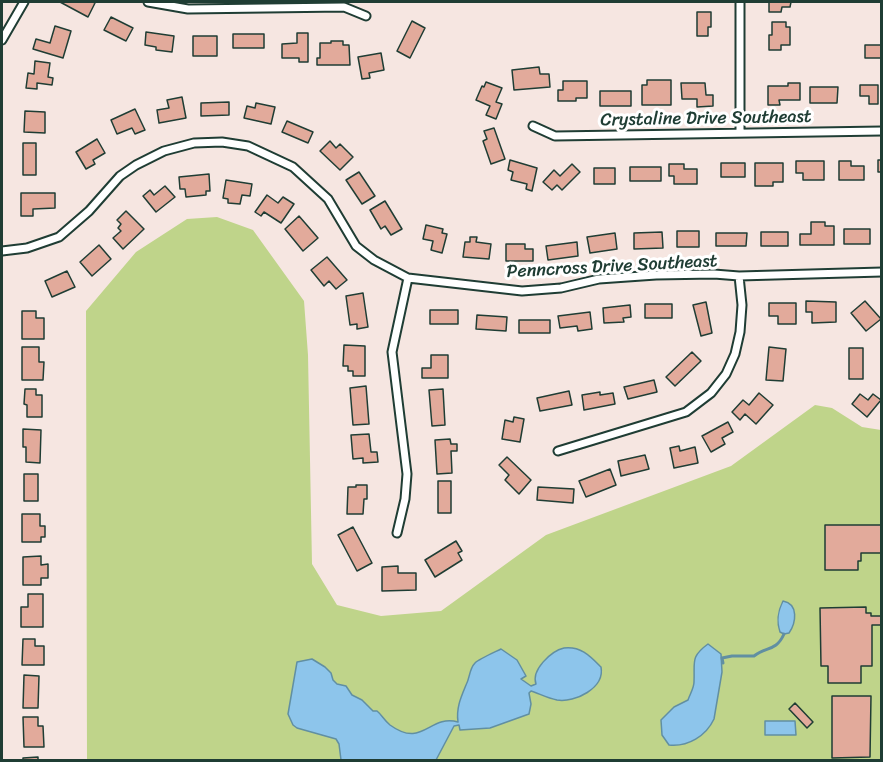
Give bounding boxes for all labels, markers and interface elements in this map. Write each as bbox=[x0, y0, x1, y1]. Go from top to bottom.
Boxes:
street label: Crystaline Drive Southeast bbox=[600, 106, 812, 132]
street label: Penncross Drive Southeast bbox=[506, 251, 718, 283]

